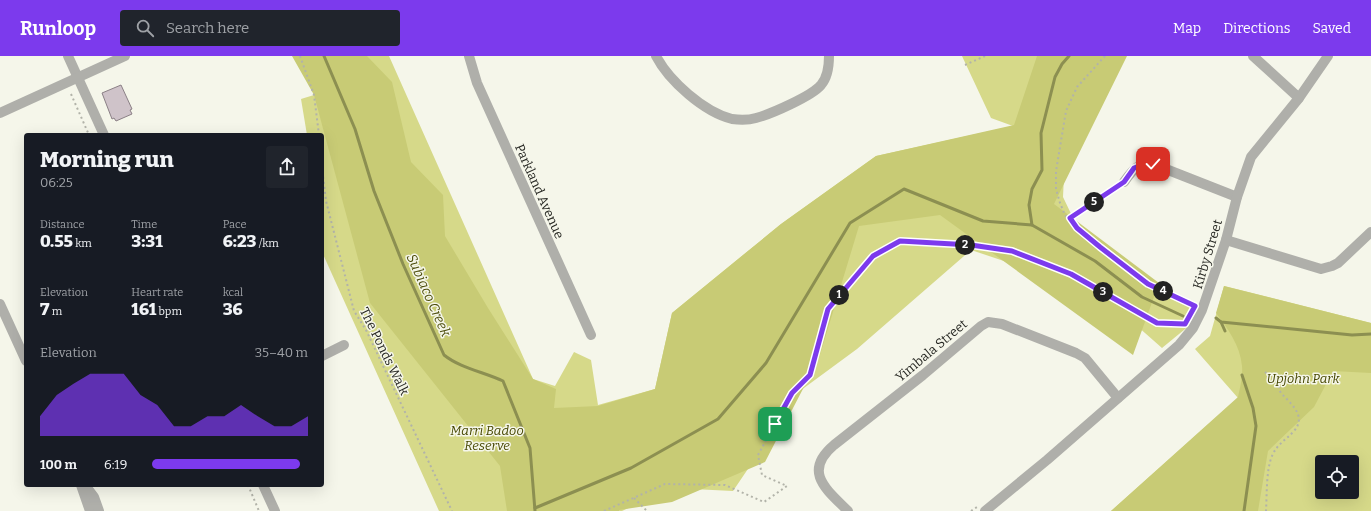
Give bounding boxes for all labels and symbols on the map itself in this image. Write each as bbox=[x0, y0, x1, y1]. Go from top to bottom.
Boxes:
street label: Parkland Avenue bbox=[512, 142, 567, 241]
pin bbox=[1136, 147, 1170, 181]
pin: 5 bbox=[1084, 192, 1104, 212]
street label: Kirby Street bbox=[1190, 217, 1225, 291]
pin: 2 bbox=[955, 235, 975, 255]
water label: Subiaco Creek bbox=[403, 251, 455, 340]
pin: 4 bbox=[1153, 281, 1173, 301]
pin: 3 bbox=[1093, 282, 1113, 302]
pin: 1 bbox=[829, 285, 849, 305]
street label: The Ponds Walk bbox=[357, 305, 412, 398]
street label: Yimbala Street bbox=[893, 316, 970, 385]
park label: Upjohn Park bbox=[1267, 371, 1340, 386]
pin bbox=[758, 407, 792, 441]
park label: Marri Badoo Reserve bbox=[450, 423, 524, 453]

